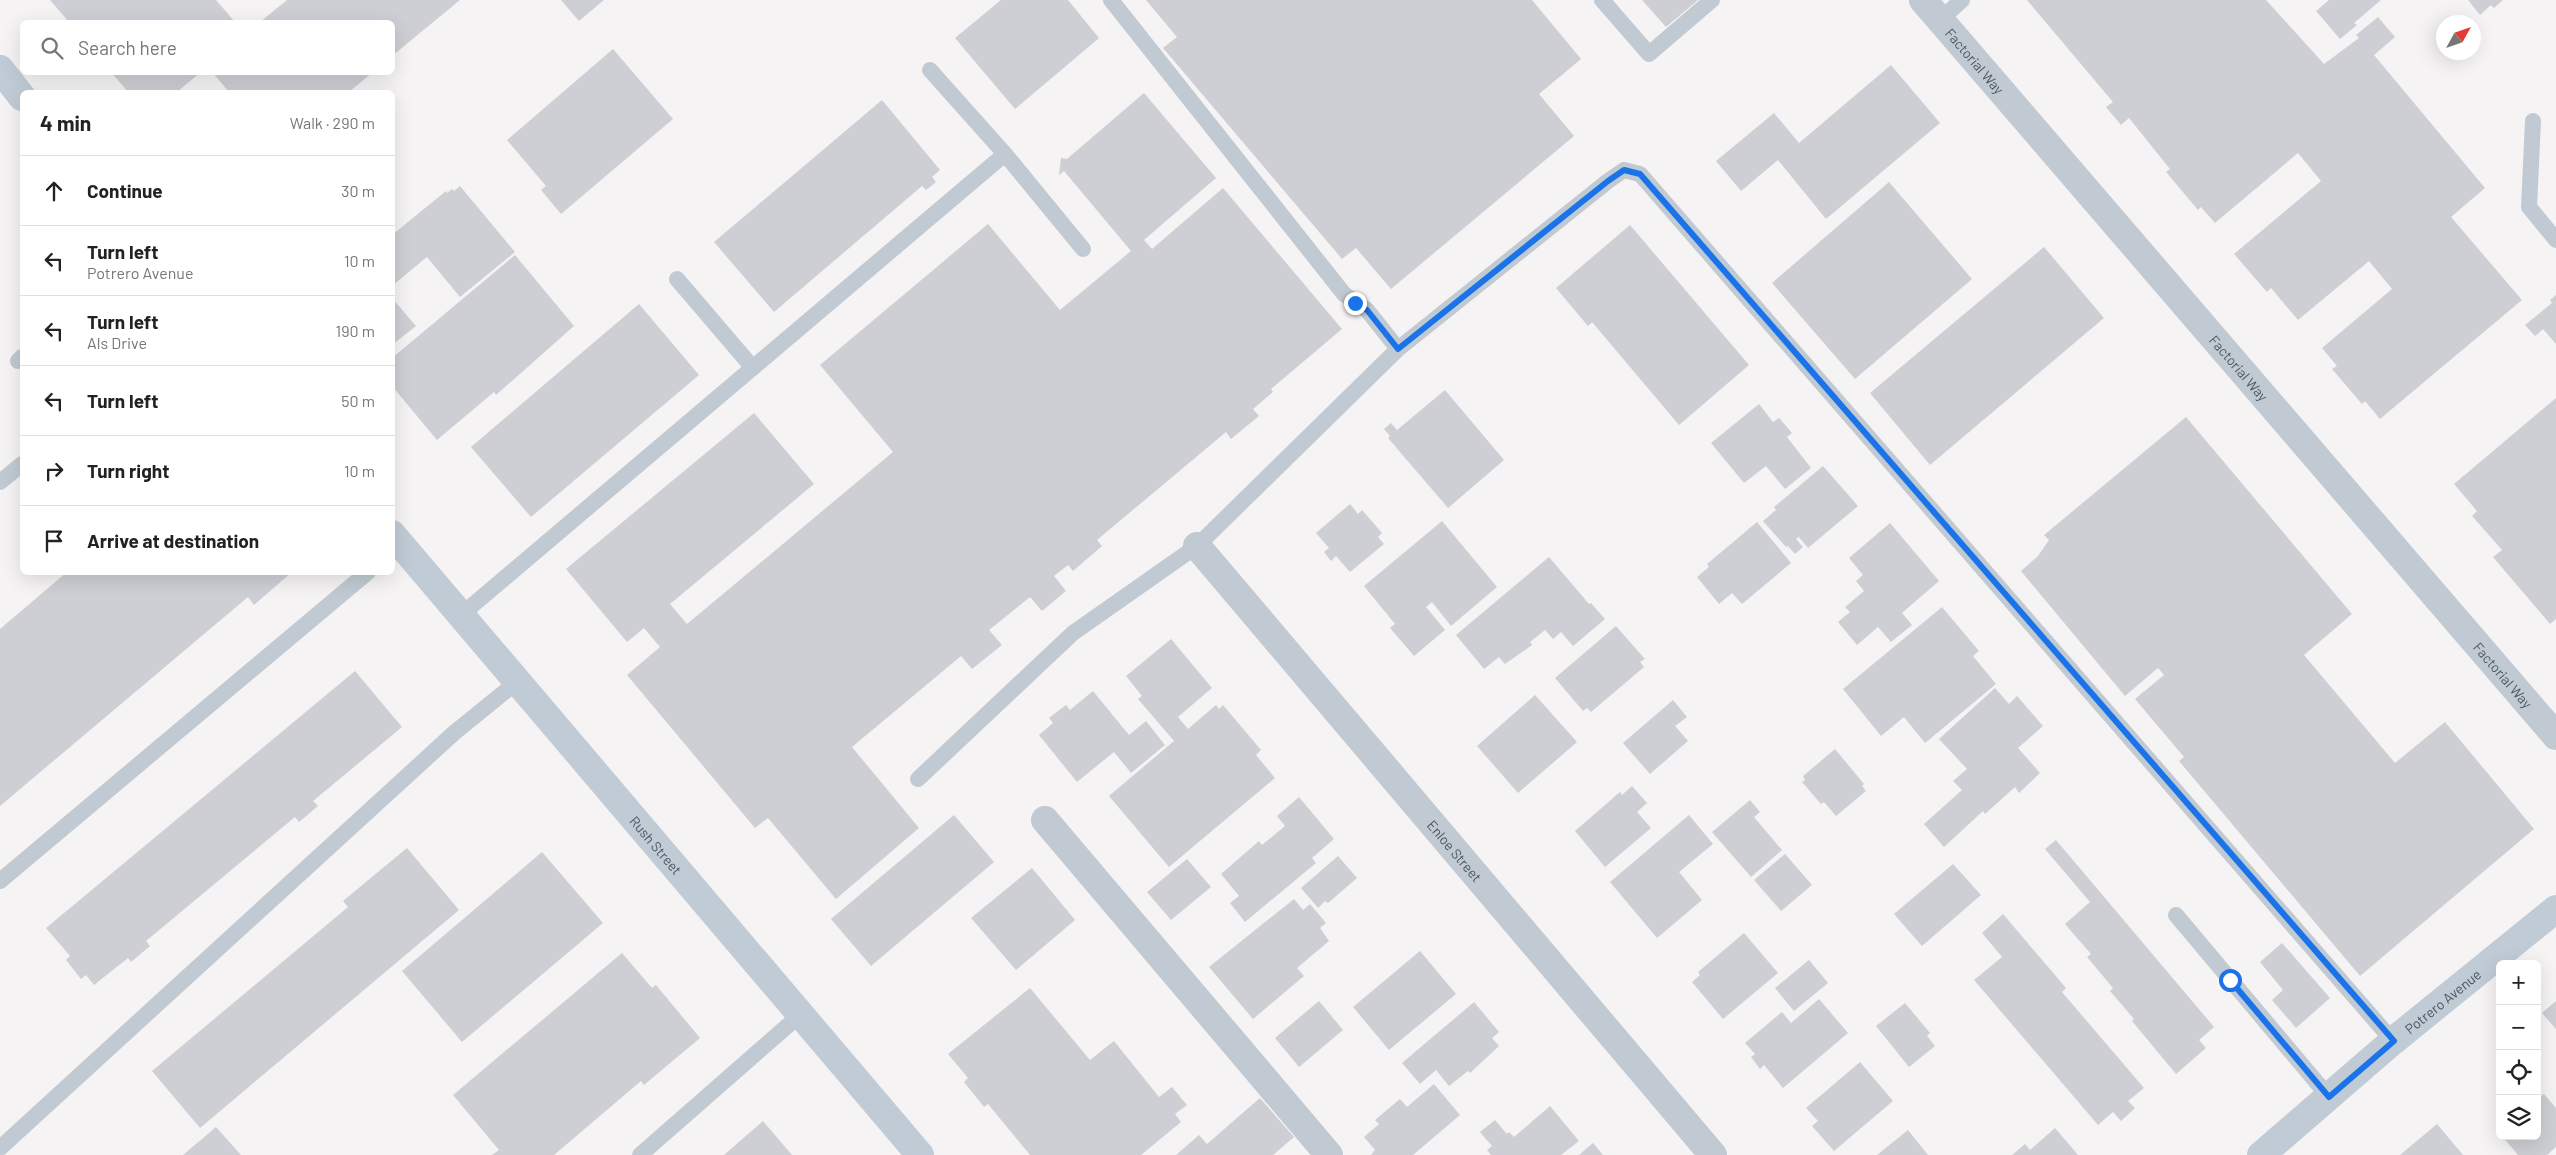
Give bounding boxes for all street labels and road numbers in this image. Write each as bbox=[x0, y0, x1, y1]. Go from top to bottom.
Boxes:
street label: Factorial Way bbox=[1942, 24, 2009, 98]
street label: Factorial Way bbox=[2206, 331, 2273, 405]
street label: Factorial Way bbox=[2470, 638, 2537, 712]
street label: Rush Street bbox=[627, 812, 686, 878]
street label: Enloe Street bbox=[1424, 816, 1486, 885]
street label: Potrero Avenue bbox=[2401, 965, 2484, 1037]

